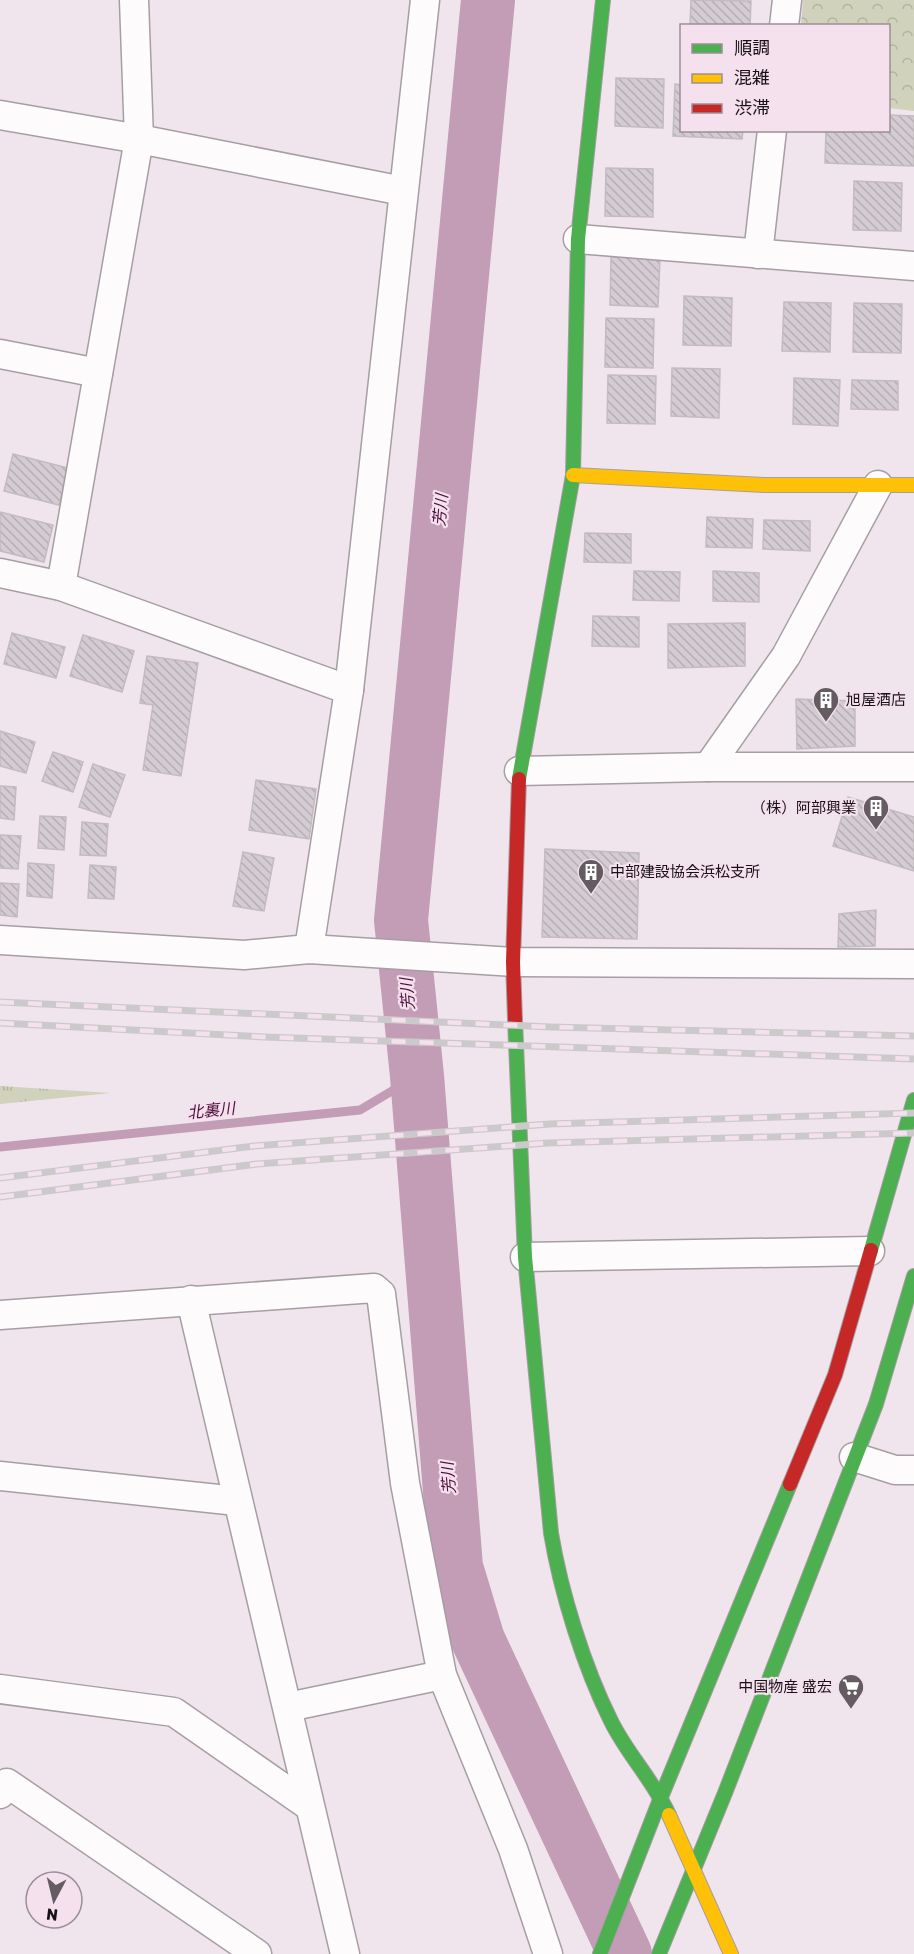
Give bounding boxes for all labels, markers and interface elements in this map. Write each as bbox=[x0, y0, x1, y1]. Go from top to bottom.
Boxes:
legend bbox=[680, 24, 890, 132]
text: 順調 bbox=[734, 37, 770, 59]
text: 混雑 bbox=[734, 67, 770, 89]
text: 渋滞 bbox=[734, 97, 770, 119]
water label: 芳川 bbox=[430, 491, 452, 527]
building icon: 旭屋酒店 bbox=[811, 685, 841, 723]
place label: 旭屋酒店 bbox=[846, 691, 906, 709]
building icon: （株）阿部興業 bbox=[861, 793, 891, 831]
place label: （株）阿部興業 bbox=[751, 799, 856, 817]
building icon: 中部建設協会浜松支所 bbox=[576, 857, 606, 895]
place label: 中部建設協会浜松支所 bbox=[610, 863, 760, 881]
water label: 芳川 bbox=[396, 975, 418, 1011]
water label: 北裏川 bbox=[186, 1098, 238, 1122]
water label: 芳川 bbox=[437, 1459, 459, 1495]
supermarket icon: 中国物産 盛宏 bbox=[836, 1672, 866, 1710]
place label: 中国物産 盛宏 bbox=[738, 1678, 832, 1696]
north arrow bbox=[24, 1870, 84, 1930]
text: N bbox=[45, 1904, 59, 1925]

